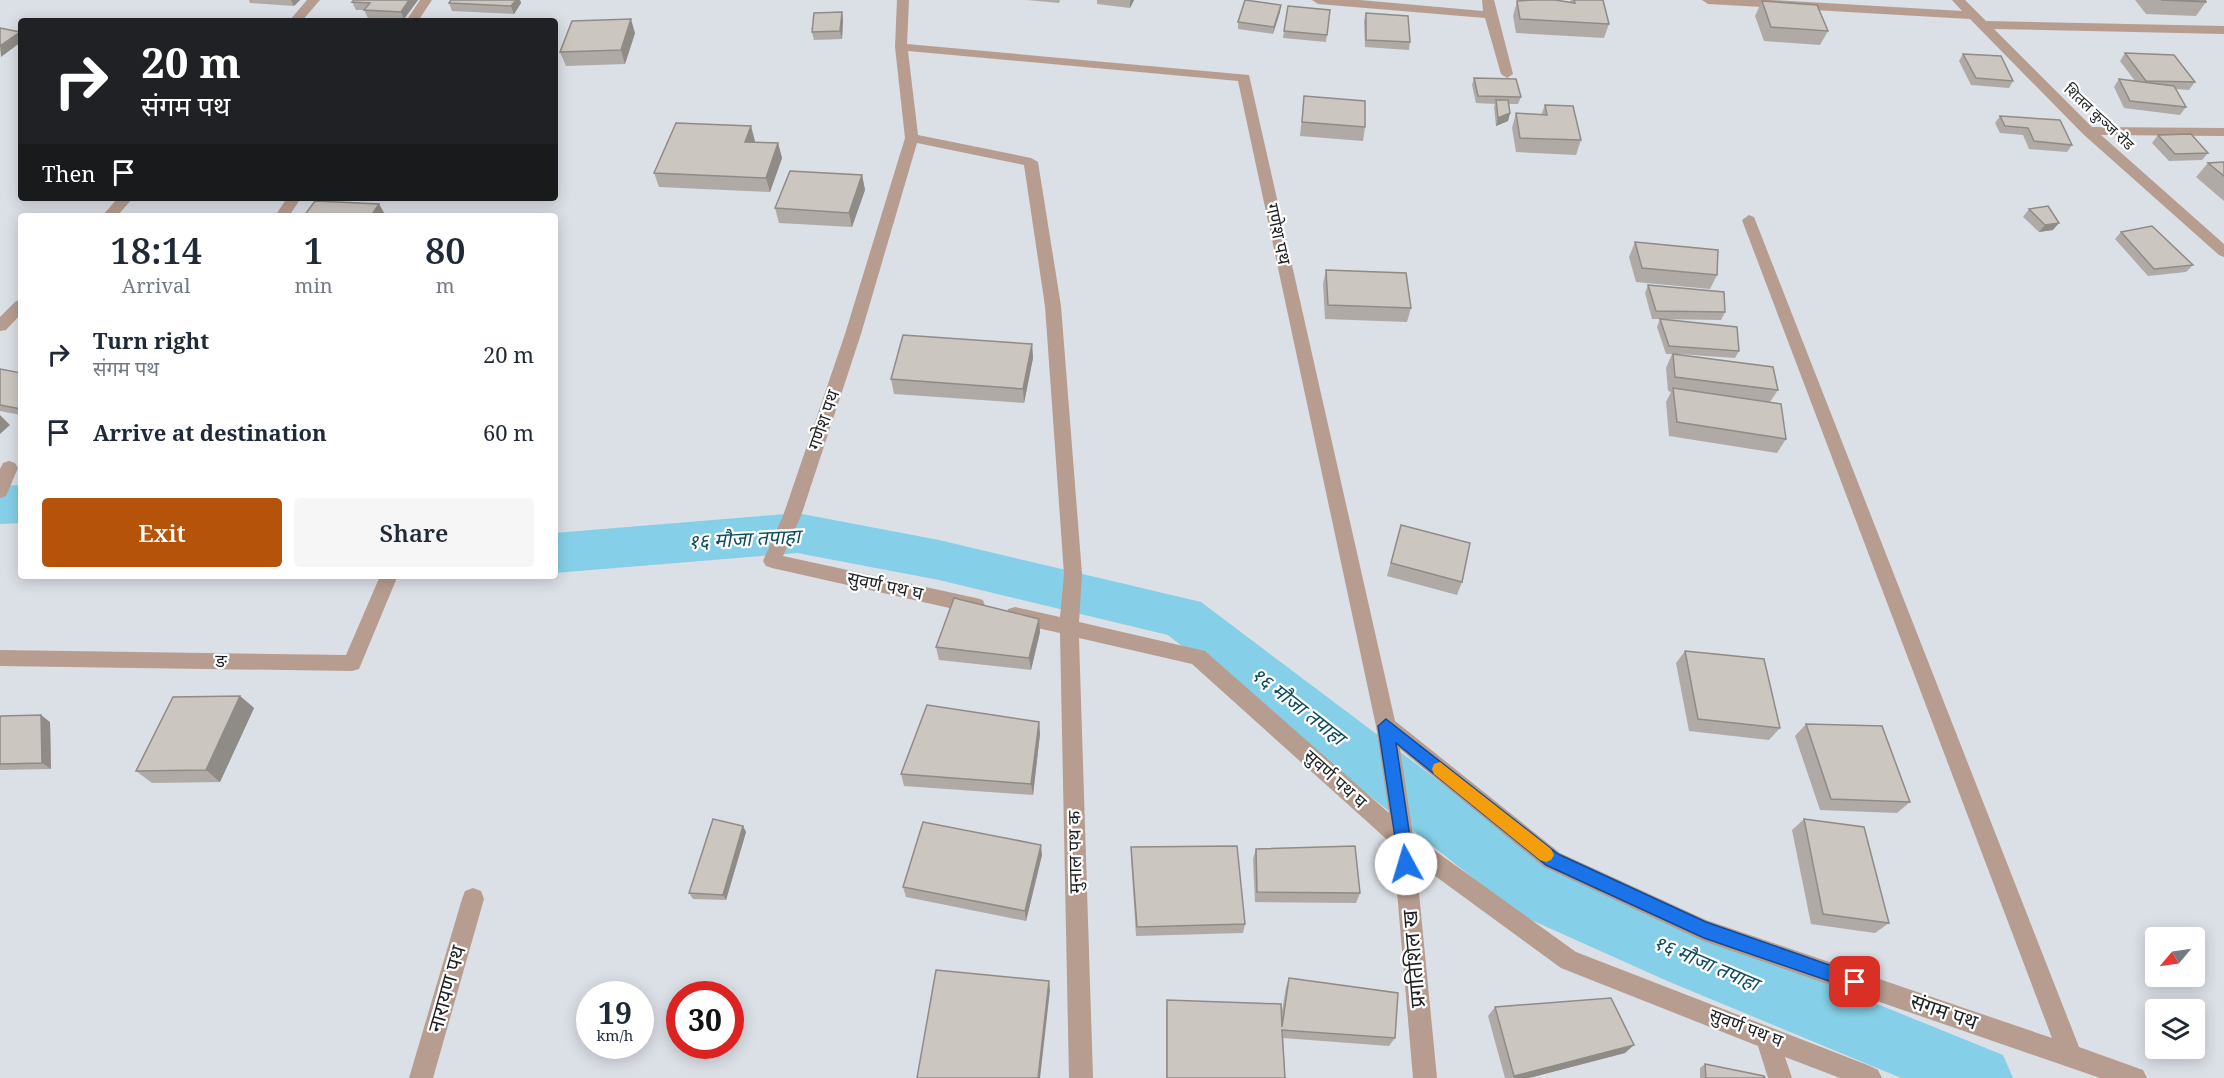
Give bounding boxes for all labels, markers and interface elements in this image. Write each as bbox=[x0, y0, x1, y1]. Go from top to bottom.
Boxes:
text: 20 m bbox=[141, 33, 241, 90]
icon: right bbox=[42, 42, 120, 120]
street label: शितल कुञ्ज रोड bbox=[2060, 79, 2140, 155]
text: संगम पथ bbox=[141, 87, 230, 124]
icon: arrive bbox=[107, 156, 140, 189]
text: Then bbox=[42, 158, 95, 188]
street label: गणेश पथ bbox=[1261, 201, 1297, 267]
text: 18:14 bbox=[110, 226, 202, 275]
text: 1 bbox=[303, 226, 324, 275]
text: 80 bbox=[425, 226, 466, 275]
text: Arrival bbox=[122, 272, 190, 299]
text: min bbox=[294, 272, 333, 299]
text: m bbox=[436, 272, 455, 299]
text: Turn right bbox=[93, 325, 209, 355]
icon: right bbox=[42, 338, 75, 371]
text: 20 m bbox=[483, 339, 534, 369]
text: संगम पथ bbox=[93, 355, 159, 382]
street label: गणेश पथ bbox=[802, 386, 845, 453]
icon: arrive bbox=[42, 416, 75, 449]
text: Arrive at destination bbox=[93, 417, 327, 447]
text: 60 m bbox=[483, 417, 534, 447]
button: Exit bbox=[42, 498, 282, 567]
button: Share bbox=[294, 498, 534, 567]
water label: १६ मौजा तपाहा bbox=[687, 522, 804, 555]
street label: सुवर्ण पथ घ bbox=[845, 565, 926, 606]
street label: ङ bbox=[214, 648, 227, 672]
water label: १६ मौजा तपाहा bbox=[1246, 660, 1354, 753]
street label: सुवर्ण पथ घ bbox=[1298, 744, 1373, 814]
street label: मुनाल पथ क bbox=[1061, 809, 1088, 893]
position arrow bbox=[1374, 832, 1438, 896]
street label: प्रगतिशिल ख bbox=[1395, 908, 1431, 1009]
north arrow bbox=[2145, 927, 2205, 987]
map controls bbox=[2145, 927, 2205, 1059]
water label: १६ मौजा तपाहा bbox=[1649, 928, 1767, 998]
street label: नारायण पथ bbox=[420, 941, 472, 1036]
pin bbox=[1829, 956, 1880, 1007]
icon: arrive bbox=[1838, 965, 1871, 998]
speed limit sign: 30 bbox=[666, 981, 744, 1059]
street label: संगम पथ bbox=[1907, 987, 1982, 1036]
text: 19 bbox=[598, 992, 632, 1033]
button: layers bbox=[2145, 999, 2205, 1059]
street label: सुवर्ण पथ घ bbox=[1706, 1002, 1787, 1053]
text: km/h bbox=[597, 1025, 633, 1045]

